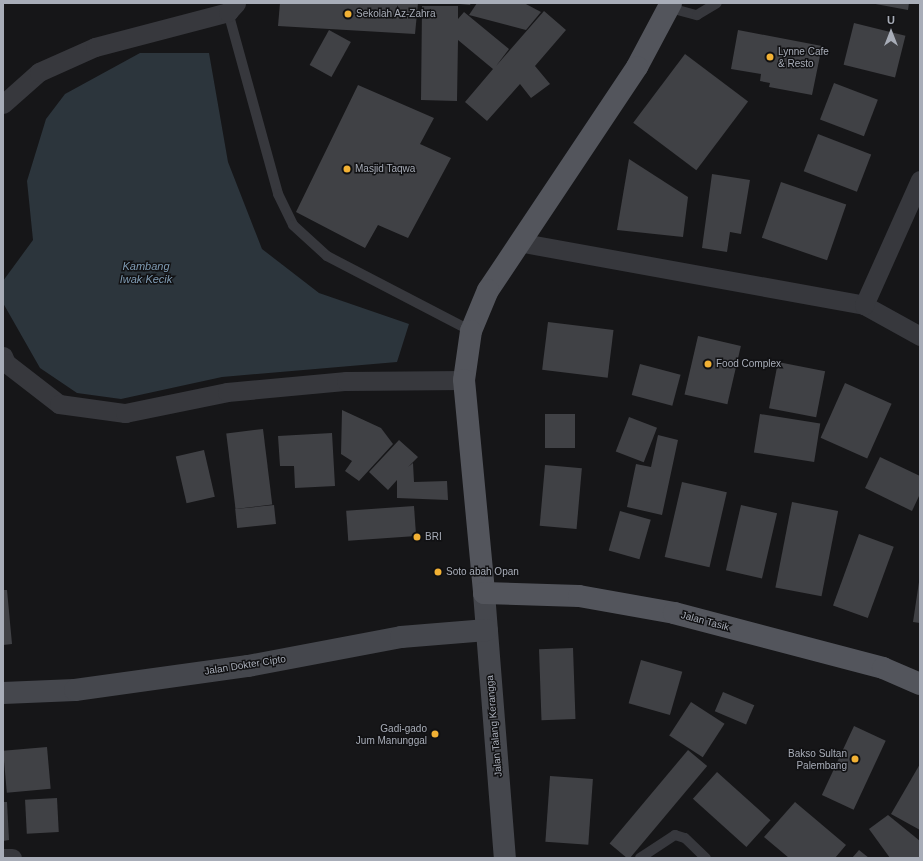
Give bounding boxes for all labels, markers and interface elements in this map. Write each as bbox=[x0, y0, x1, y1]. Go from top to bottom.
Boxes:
place label: Sekolah Az-Zahra bbox=[356, 8, 436, 20]
marker: Sekolah Az-Zahra bbox=[343, 9, 353, 19]
north arrow bbox=[871, 12, 911, 52]
text: U bbox=[887, 14, 895, 26]
place label: Lynne Cafe & Resto bbox=[778, 45, 829, 68]
marker: Lynne Cafe & Resto bbox=[765, 52, 775, 62]
place label: Masjid Taqwa bbox=[355, 163, 416, 175]
marker: Masjid Taqwa bbox=[342, 164, 352, 174]
water label: Kambang Iwak Kecik bbox=[120, 260, 172, 286]
place label: Food Complex bbox=[716, 358, 781, 370]
marker: Food Complex bbox=[703, 359, 713, 369]
place label: BRI bbox=[425, 531, 442, 543]
marker: BRI bbox=[412, 532, 422, 542]
place label: Soto abah Opan bbox=[446, 566, 519, 578]
marker: Soto abah Opan bbox=[433, 567, 443, 577]
street label: Jalan Tasik bbox=[680, 609, 730, 633]
street label: Jalan Dokter Cipto bbox=[203, 653, 287, 677]
street label: Jalan Talang Kerangga bbox=[484, 675, 504, 777]
place label: Gadi-gado Jum Manunggal bbox=[356, 722, 427, 746]
marker: Gadi-gado Jum Manunggal bbox=[430, 729, 440, 739]
place label: Bakso Sultan Palembang bbox=[788, 747, 847, 770]
marker: Bakso Sultan Palembang bbox=[850, 754, 860, 764]

